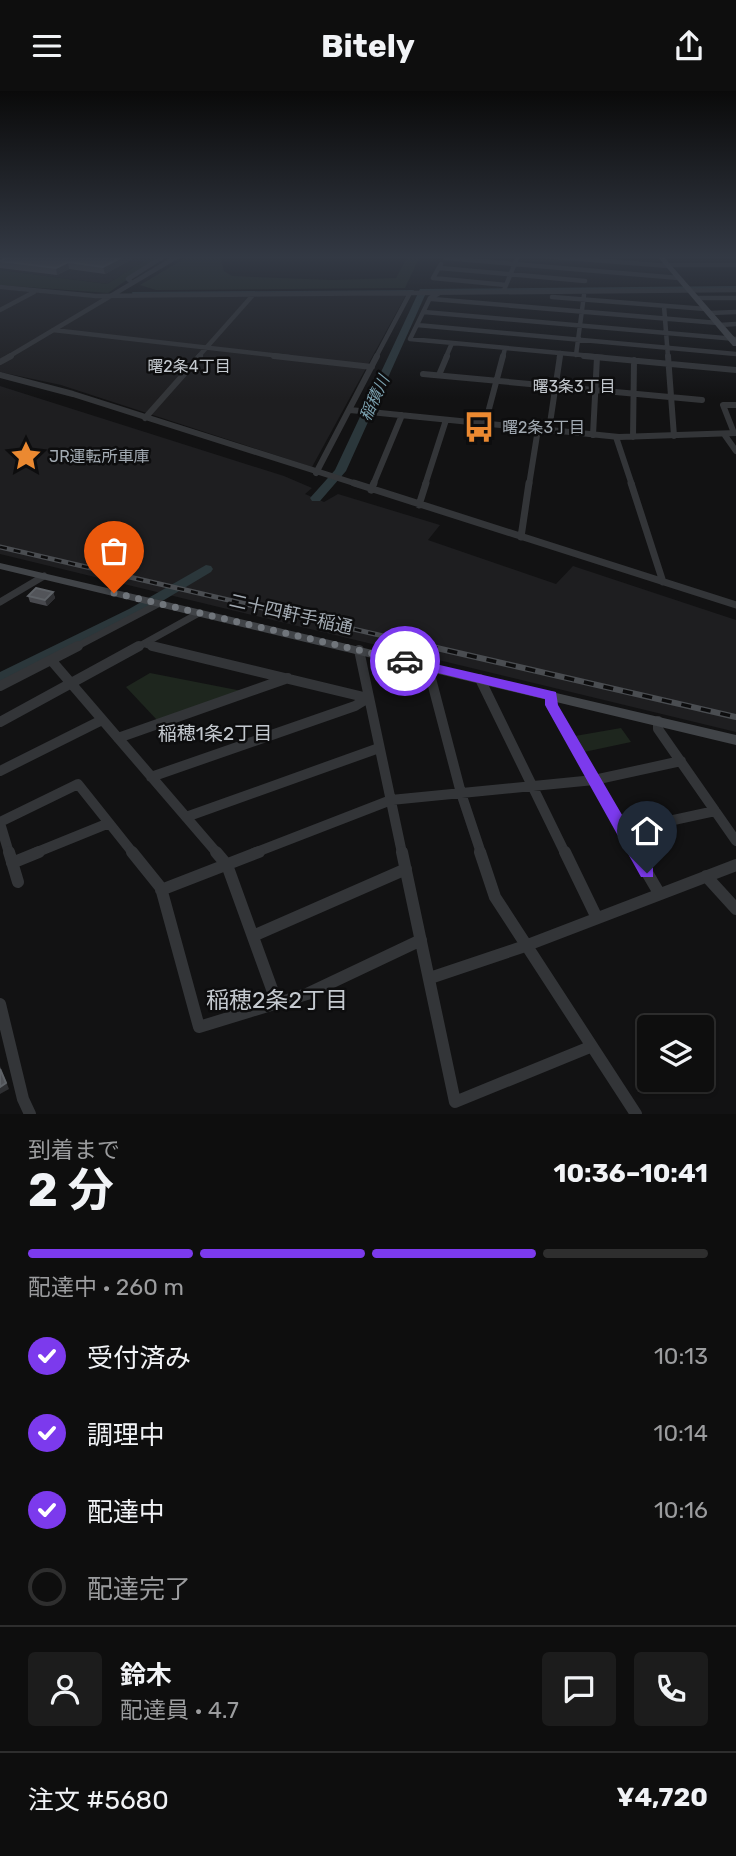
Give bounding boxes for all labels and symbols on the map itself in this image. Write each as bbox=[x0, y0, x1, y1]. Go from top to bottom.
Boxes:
district label: 曙2条4丁目 bbox=[147, 357, 231, 376]
water label: 稲積川 bbox=[356, 371, 394, 424]
district label: 曙3条3丁目 bbox=[532, 377, 616, 396]
bus stop icon: 曙2条3丁目 bbox=[462, 410, 496, 444]
place label: 曙2条3丁目 bbox=[502, 418, 585, 437]
place icon: JR運転所車庫 bbox=[9, 439, 43, 473]
place label: JR運転所車庫 bbox=[49, 447, 150, 466]
pin bbox=[84, 521, 144, 593]
street label: 二十四軒手稲通 bbox=[227, 589, 355, 639]
courier bbox=[370, 626, 440, 696]
district label: 稲穂1条2丁目 bbox=[158, 722, 272, 745]
pin bbox=[617, 801, 677, 873]
district label: 稲穂2条2丁目 bbox=[206, 986, 348, 1014]

